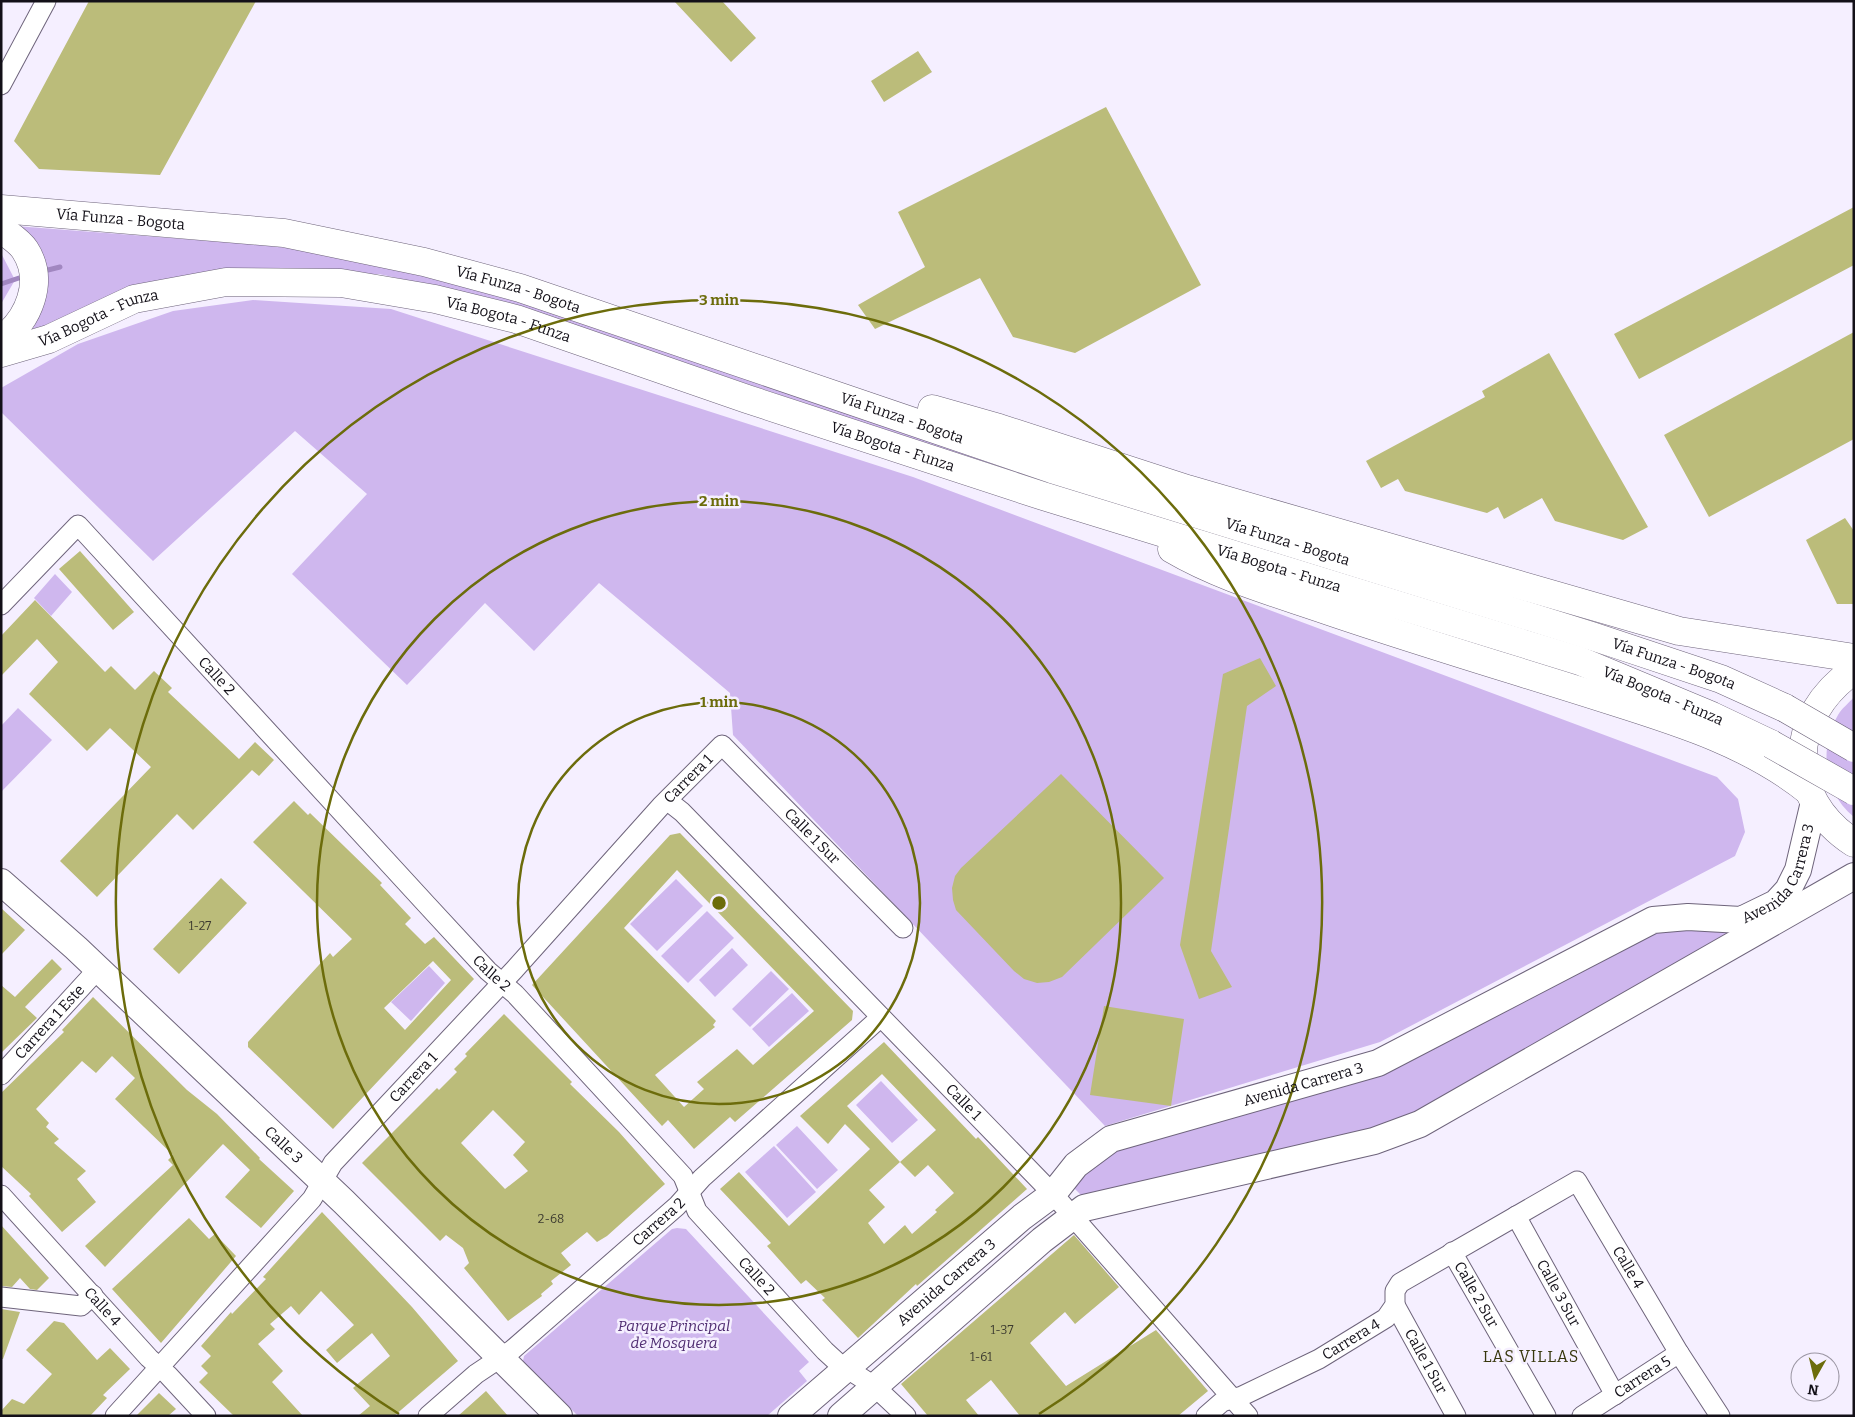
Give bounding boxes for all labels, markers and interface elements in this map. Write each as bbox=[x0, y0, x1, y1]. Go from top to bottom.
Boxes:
street label: Vía Funza - Bogota bbox=[55, 205, 186, 234]
street label: Vía Funza - Bogota bbox=[454, 262, 583, 317]
street label: Vía Bogota - Funza bbox=[36, 286, 160, 351]
text: 3 min bbox=[699, 291, 739, 309]
street label: Vía Bogota - Funza bbox=[444, 293, 573, 346]
street label: Vía Funza - Bogota bbox=[838, 389, 966, 447]
street label: Vía Bogota - Funza bbox=[828, 418, 957, 475]
text: 2 min bbox=[699, 492, 739, 510]
street label: Vía Funza - Bogota bbox=[1223, 514, 1352, 570]
street label: Vía Bogota - Funza bbox=[1214, 541, 1343, 596]
street label: Vía Funza - Bogota bbox=[1610, 634, 1738, 693]
street label: Calle 2 bbox=[195, 653, 239, 699]
street label: Vía Bogota - Funza bbox=[1600, 662, 1726, 729]
text: 1 min bbox=[700, 693, 738, 711]
street label: Carrera 1 bbox=[660, 751, 716, 807]
street label: Calle 1 Sur bbox=[781, 804, 844, 868]
street label: Avenida Carrera 3 bbox=[1739, 822, 1818, 927]
centre of rings bbox=[710, 894, 728, 912]
house number: 1-27 bbox=[189, 919, 211, 933]
street label: Calle 2 bbox=[469, 951, 514, 995]
street label: Carrera 1 Este bbox=[11, 981, 88, 1063]
street label: Carrera 1 bbox=[385, 1049, 441, 1106]
street label: Avenida Carrera 3 bbox=[1241, 1059, 1365, 1110]
street label: Calle 1 bbox=[942, 1080, 985, 1124]
street label: Calle 3 bbox=[261, 1122, 307, 1167]
street label: Carrera 2 bbox=[629, 1194, 689, 1250]
house number: 2-68 bbox=[538, 1212, 564, 1226]
street label: Avenida Carrera 3 bbox=[893, 1235, 999, 1330]
street label: Calle 4 bbox=[1609, 1243, 1648, 1292]
street label: Calle 2 bbox=[735, 1253, 779, 1299]
street label: Calle 3 Sur bbox=[1533, 1256, 1584, 1330]
street label: Calle 2 Sur bbox=[1450, 1258, 1503, 1331]
street label: Calle 4 bbox=[80, 1284, 125, 1330]
street label: Carrera 4 bbox=[1319, 1315, 1383, 1364]
park label: Parque Principal de Mosquera bbox=[618, 1317, 730, 1352]
house number: 1-37 bbox=[991, 1323, 1013, 1337]
street label: Calle 1 Sur bbox=[1401, 1326, 1451, 1397]
district label: LAS VILLAS bbox=[1483, 1347, 1579, 1366]
house number: 1-61 bbox=[970, 1350, 992, 1364]
street label: Carrera 5 bbox=[1611, 1352, 1674, 1402]
north arrow bbox=[1790, 1352, 1840, 1402]
text: N bbox=[1807, 1380, 1820, 1399]

